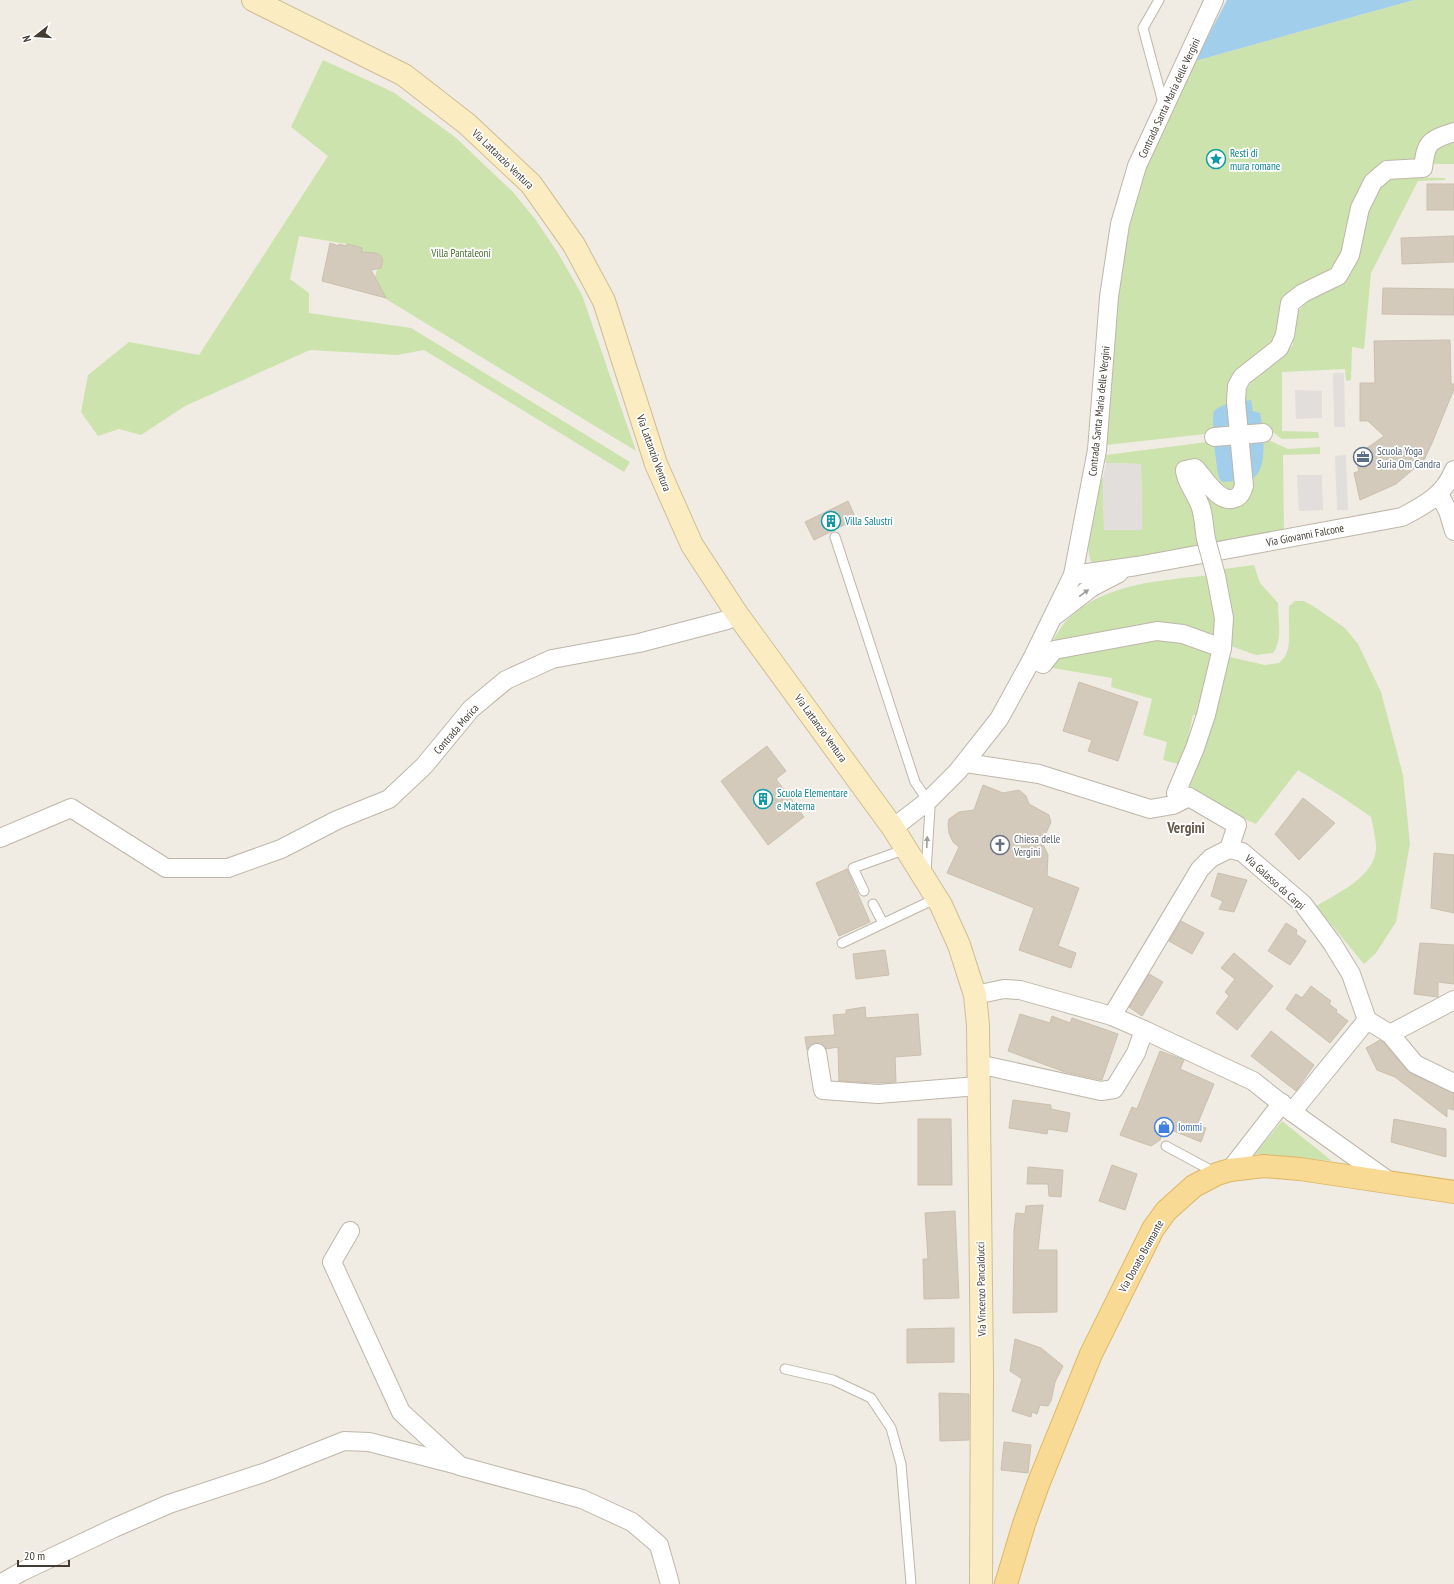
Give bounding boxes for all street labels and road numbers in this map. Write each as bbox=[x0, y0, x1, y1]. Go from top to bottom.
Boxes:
street label: Contrada Santa Maria delle Vergini bbox=[1135, 36, 1203, 160]
street label: Via Lattanzio Ventura bbox=[468, 125, 537, 192]
street label: Contrada Santa Maria delle Vergini bbox=[1085, 345, 1113, 477]
street label: Via Lattanzio Ventura bbox=[633, 412, 674, 493]
street label: Via Giovanni Falcone bbox=[1264, 520, 1346, 550]
street label: Via Lattanzio Ventura bbox=[791, 690, 850, 765]
street label: Contrada Morica bbox=[430, 701, 482, 757]
street label: Via Galasso da Carpi bbox=[1241, 851, 1308, 913]
street label: Via Donato Bramante bbox=[1115, 1217, 1167, 1295]
street label: Via Vincenzo Pancalducci bbox=[973, 1242, 989, 1337]

